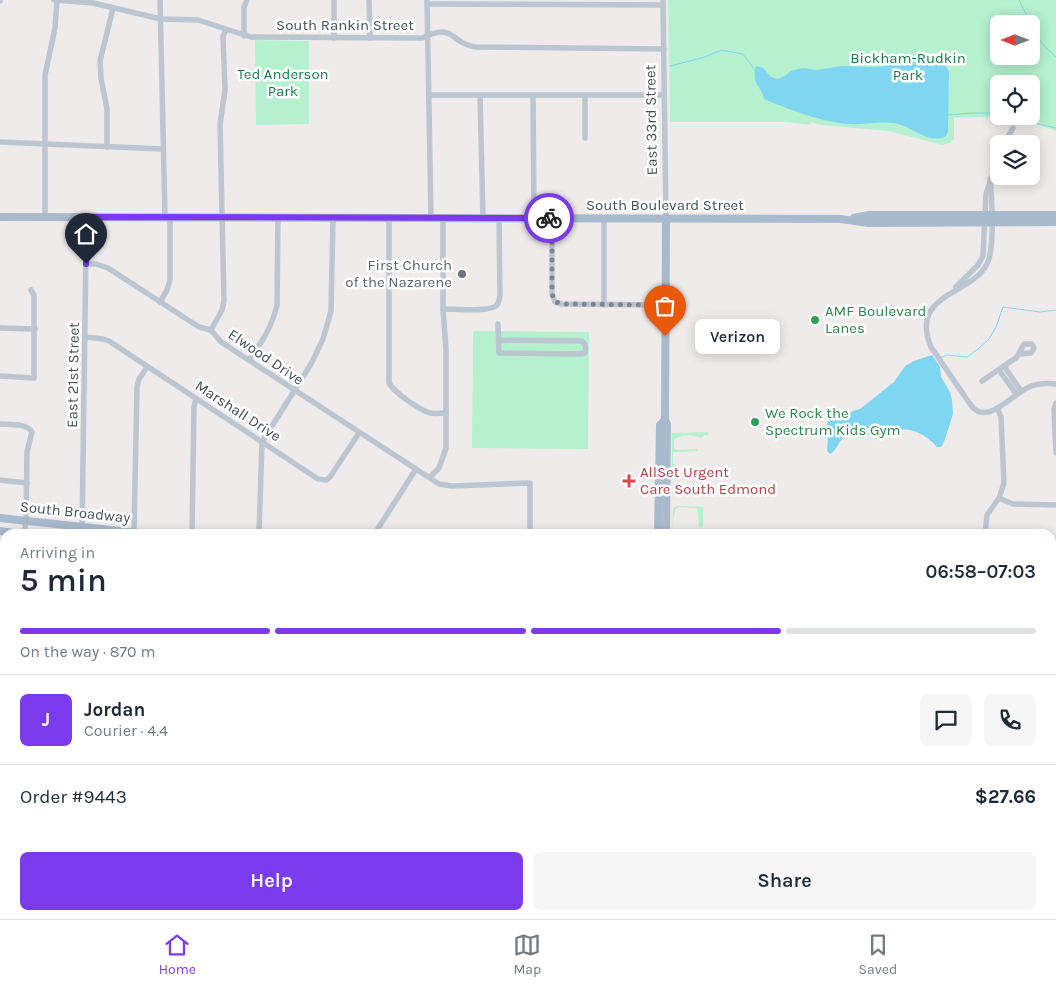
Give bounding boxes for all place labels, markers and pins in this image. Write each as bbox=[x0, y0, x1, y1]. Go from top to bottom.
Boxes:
pin bbox=[65, 213, 107, 264]
place label: First Church of the Nazarene bbox=[345, 256, 452, 291]
marker: First Church of the Nazarene bbox=[456, 268, 468, 280]
pin bbox=[644, 285, 686, 336]
place label: AMF Boulevard Lanes bbox=[825, 302, 926, 337]
marker: AMF Boulevard Lanes bbox=[809, 314, 821, 326]
callout: Verizon bbox=[695, 318, 780, 354]
place label: We Rock the Spectrum Kids Gym bbox=[765, 404, 901, 439]
marker: We Rock the Spectrum Kids Gym bbox=[749, 416, 761, 428]
place label: AllSet Urgent Care South Edmond bbox=[640, 463, 776, 498]
marker: AllSet Urgent Care South Edmond bbox=[622, 474, 636, 488]

